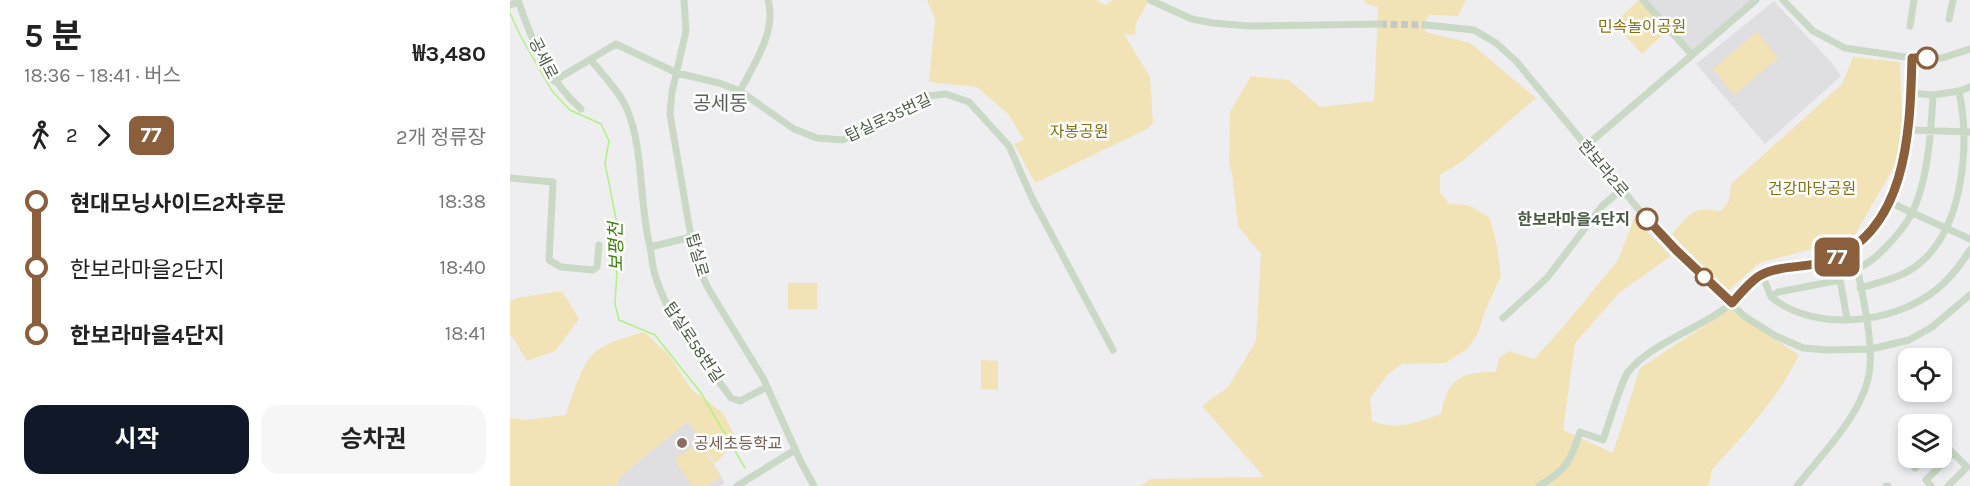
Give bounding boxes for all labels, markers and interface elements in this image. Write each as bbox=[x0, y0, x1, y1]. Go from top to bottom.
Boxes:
text: 5 분 bbox=[24, 17, 82, 55]
park label: 민속놀이공원 bbox=[1598, 17, 1686, 36]
street label: 공세로 bbox=[525, 34, 562, 82]
text: ₩3,480 bbox=[413, 41, 486, 67]
unlabelled marker bbox=[1916, 47, 1938, 69]
text: 18:36 – 18:41 · 버스 bbox=[24, 64, 181, 87]
street label: 탑실로35번길 bbox=[842, 89, 934, 146]
district label: 공세동 bbox=[692, 92, 748, 115]
icon: walk bbox=[24, 119, 57, 152]
icon: forward bbox=[87, 119, 120, 152]
park label: 자봉공원 bbox=[1050, 122, 1108, 141]
text: 77 bbox=[141, 123, 162, 147]
text: 2 bbox=[66, 124, 78, 147]
text: 2개 정류장 bbox=[396, 126, 486, 149]
street label: 한보라2로 bbox=[1574, 136, 1633, 201]
park label: 건강마당공원 bbox=[1768, 179, 1856, 198]
text: 18:38 bbox=[438, 190, 486, 213]
text: 현대모닝사이드2차후문 bbox=[70, 191, 286, 217]
marker: 한보라마을4단지 bbox=[1636, 208, 1658, 230]
place label: 한보라마을4단지 bbox=[1517, 210, 1630, 229]
water label: 보평천 bbox=[605, 220, 627, 272]
street label: 탑실로 bbox=[682, 231, 713, 279]
line badge: 77 bbox=[1810, 238, 1864, 276]
text: 77 bbox=[1827, 245, 1847, 269]
text: 18:40 bbox=[439, 256, 486, 279]
text: 한보라마을2단지 bbox=[70, 257, 224, 283]
unlabelled marker bbox=[1695, 268, 1713, 286]
street label: 탑실로58번길 bbox=[660, 299, 727, 386]
text: 18:41 bbox=[445, 322, 486, 345]
text: 한보라마을4단지 bbox=[70, 323, 225, 349]
map controls bbox=[1898, 348, 1952, 468]
button: locate bbox=[1898, 348, 1952, 402]
button: 시작 bbox=[24, 405, 249, 474]
button: 승차권 bbox=[261, 405, 486, 474]
button: layers bbox=[1898, 414, 1952, 468]
place label: 공세초등학교 bbox=[694, 434, 782, 453]
marker: 공세초등학교 bbox=[675, 436, 689, 450]

